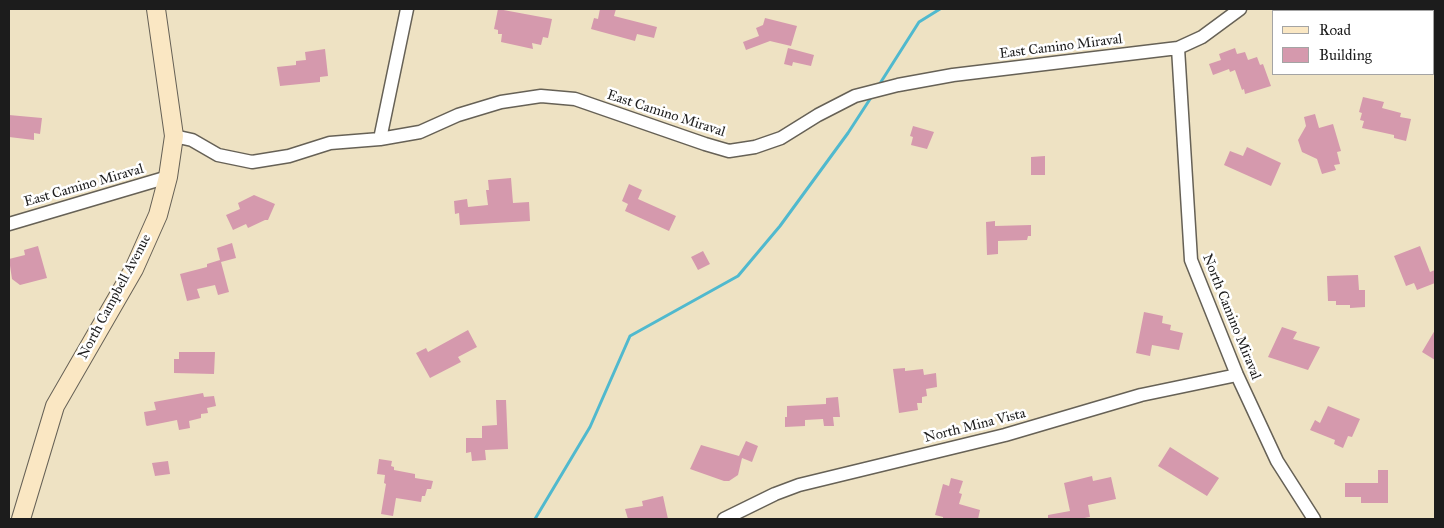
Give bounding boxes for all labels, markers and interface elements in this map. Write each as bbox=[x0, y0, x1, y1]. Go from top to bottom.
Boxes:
legend bbox=[1272, 10, 1434, 75]
text: Road bbox=[1319, 21, 1351, 39]
street label: East Camino Miraval bbox=[999, 31, 1123, 63]
text: Building bbox=[1319, 46, 1372, 64]
street label: East Camino Miraval bbox=[605, 87, 727, 141]
street label: East Camino Miraval bbox=[22, 161, 146, 211]
street label: North Campbell Avenue bbox=[75, 232, 155, 362]
street label: North Camino Miraval bbox=[1198, 252, 1264, 382]
street label: North Mina Vista bbox=[922, 405, 1028, 447]

